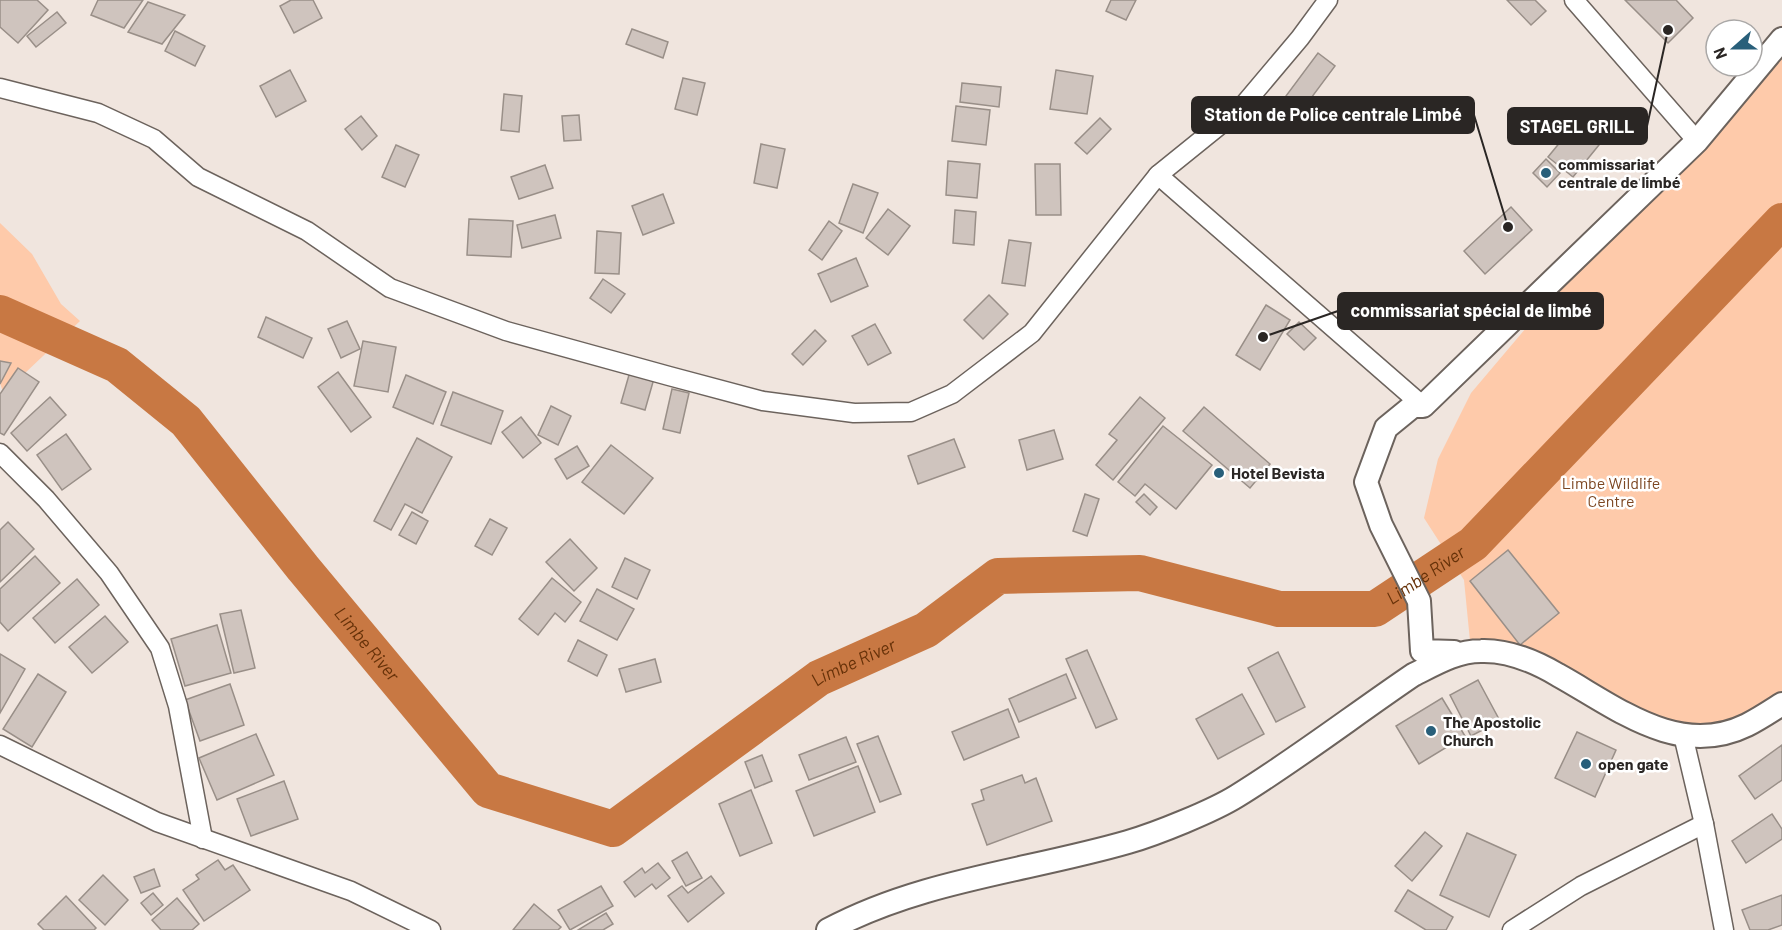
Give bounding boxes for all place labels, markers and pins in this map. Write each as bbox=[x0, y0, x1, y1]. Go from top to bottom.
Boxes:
callout: Station de Police centrale Limbé bbox=[1192, 97, 1474, 133]
callout: STAGEL GRILL bbox=[1508, 108, 1647, 144]
place label: commissariat centrale de limbé bbox=[1558, 154, 1681, 191]
marker: commissariat centrale de limbé bbox=[1539, 166, 1553, 180]
callout: commissariat spécial de limbé bbox=[1338, 293, 1603, 329]
place label: Hotel Bevista bbox=[1231, 463, 1325, 482]
marker: Hotel Bevista bbox=[1212, 466, 1226, 480]
place label: The Apostolic Church bbox=[1443, 712, 1542, 749]
marker: The Apostolic Church bbox=[1424, 724, 1438, 738]
place label: open gate bbox=[1598, 754, 1669, 773]
marker: open gate bbox=[1579, 757, 1593, 771]

